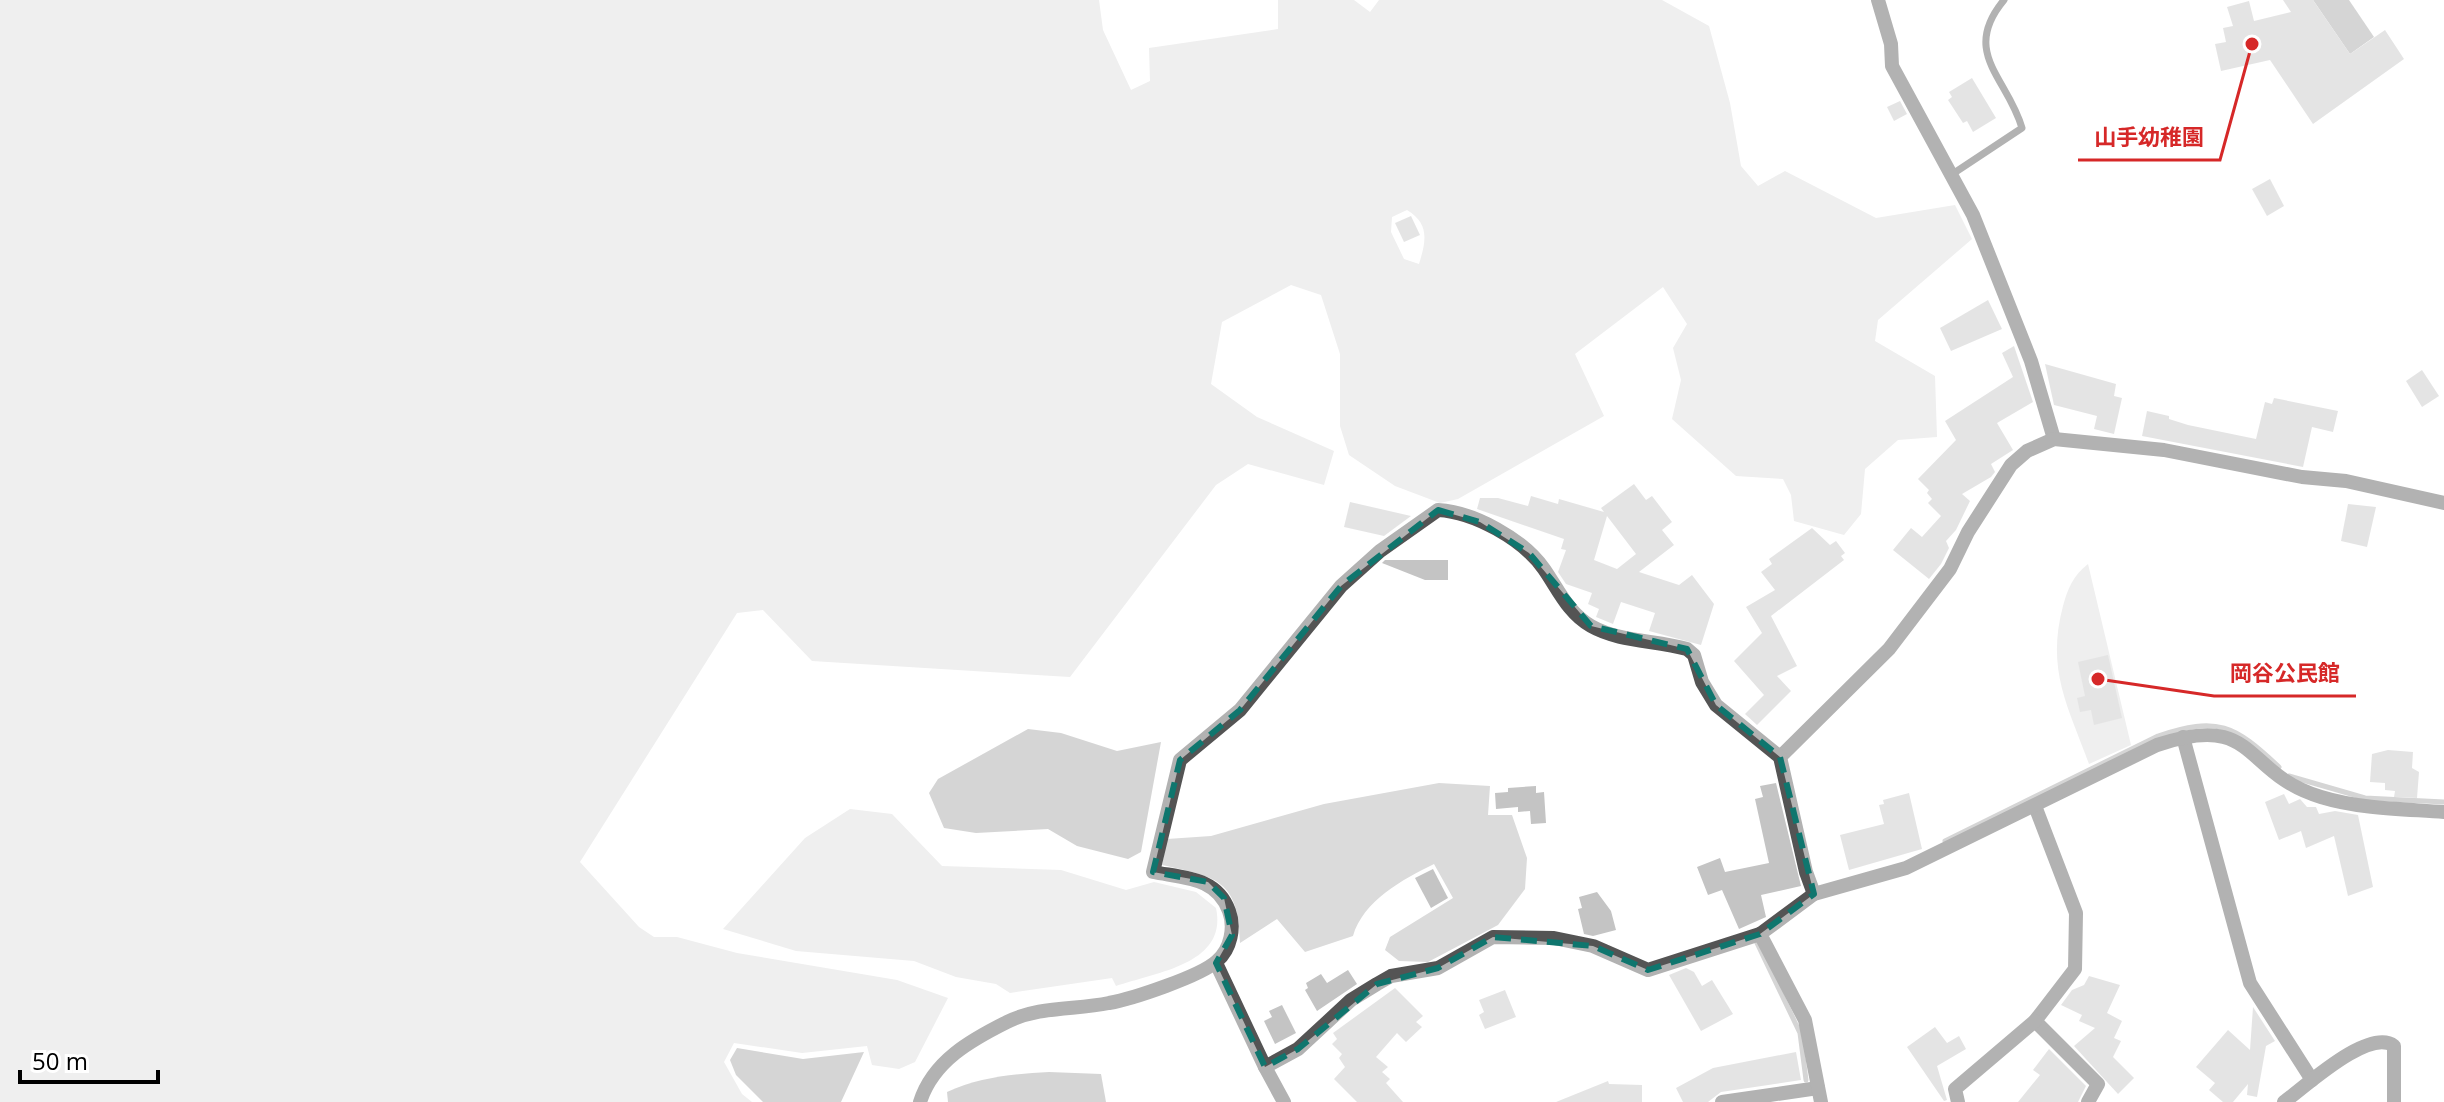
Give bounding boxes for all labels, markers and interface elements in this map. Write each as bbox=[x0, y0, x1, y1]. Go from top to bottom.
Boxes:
callout: 山手幼稚園 bbox=[2078, 114, 2220, 160]
text: 山手幼稚園 bbox=[2094, 121, 2204, 151]
callout: 岡谷公民館 bbox=[2214, 650, 2356, 696]
text: 岡谷公民館 bbox=[2230, 657, 2340, 687]
scale bar bbox=[20, 1034, 158, 1084]
text: 50 m bbox=[32, 1044, 88, 1077]

